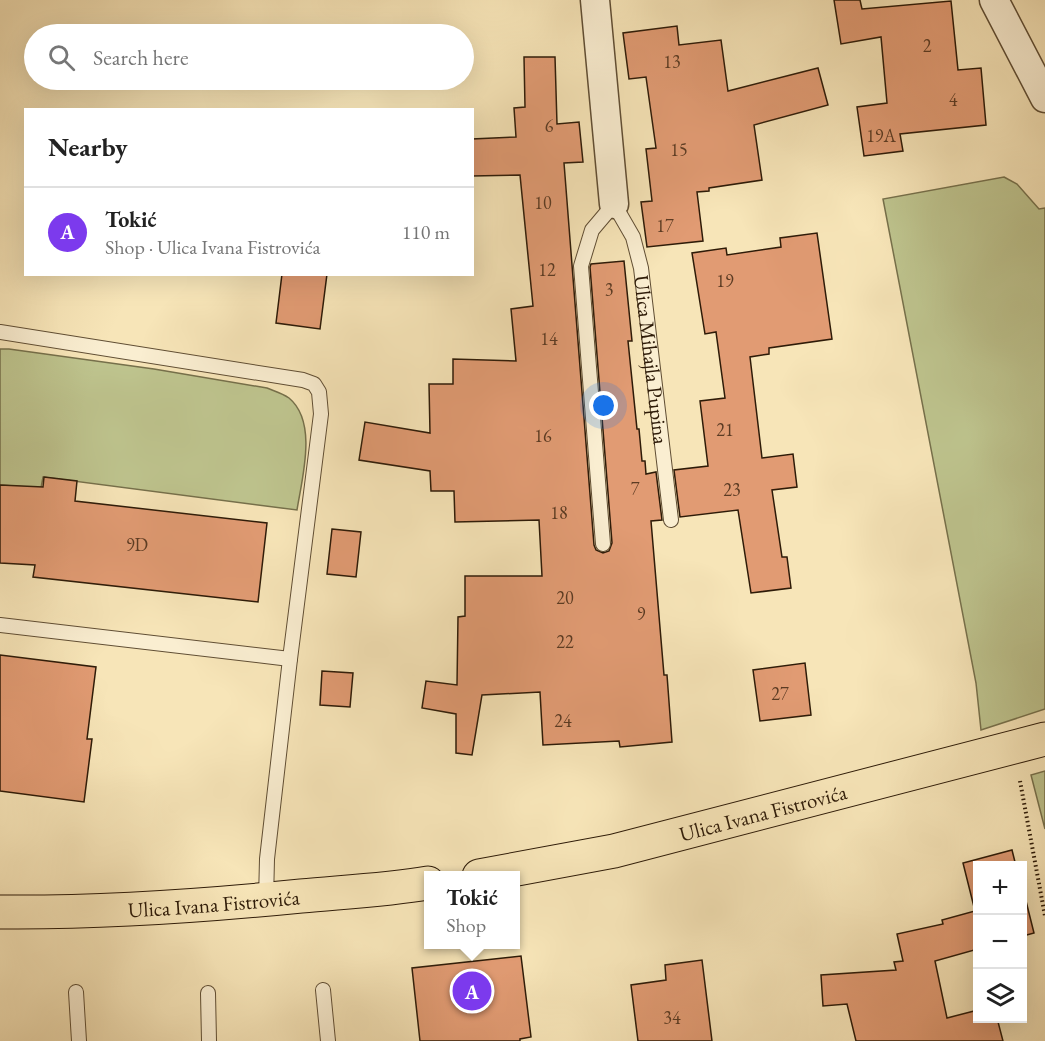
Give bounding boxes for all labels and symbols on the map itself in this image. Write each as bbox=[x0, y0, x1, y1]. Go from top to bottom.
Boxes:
house number: 2 bbox=[923, 34, 932, 57]
house number: 13 bbox=[663, 50, 681, 73]
house number: 4 bbox=[949, 88, 958, 111]
house number: 6 bbox=[545, 114, 554, 137]
house number: 19A bbox=[866, 124, 896, 147]
house number: 15 bbox=[670, 138, 688, 161]
house number: 10 bbox=[534, 191, 552, 214]
house number: 17 bbox=[656, 214, 674, 237]
house number: 12 bbox=[538, 258, 556, 281]
house number: 19 bbox=[716, 269, 734, 292]
street label: Ulica Mihajla Pupina bbox=[628, 274, 675, 446]
house number: 3 bbox=[605, 278, 613, 301]
house number: 14 bbox=[540, 327, 558, 350]
your location bbox=[589, 391, 618, 420]
house number: 21 bbox=[716, 418, 734, 441]
house number: 16 bbox=[534, 424, 552, 447]
house number: 7 bbox=[631, 477, 640, 500]
house number: 23 bbox=[723, 478, 741, 501]
house number: 18 bbox=[550, 501, 568, 524]
house number: 9D bbox=[126, 533, 148, 556]
house number: 20 bbox=[556, 586, 574, 609]
house number: 9 bbox=[637, 602, 646, 625]
house number: 22 bbox=[556, 630, 574, 653]
house number: 27 bbox=[771, 682, 789, 705]
house number: 24 bbox=[554, 709, 572, 732]
street label: Ulica Ivana Fistrovića bbox=[676, 777, 850, 847]
street label: Ulica Ivana Fistrovića bbox=[127, 883, 301, 923]
pin: A bbox=[452, 968, 492, 1014]
house number: 34 bbox=[663, 1006, 681, 1029]

